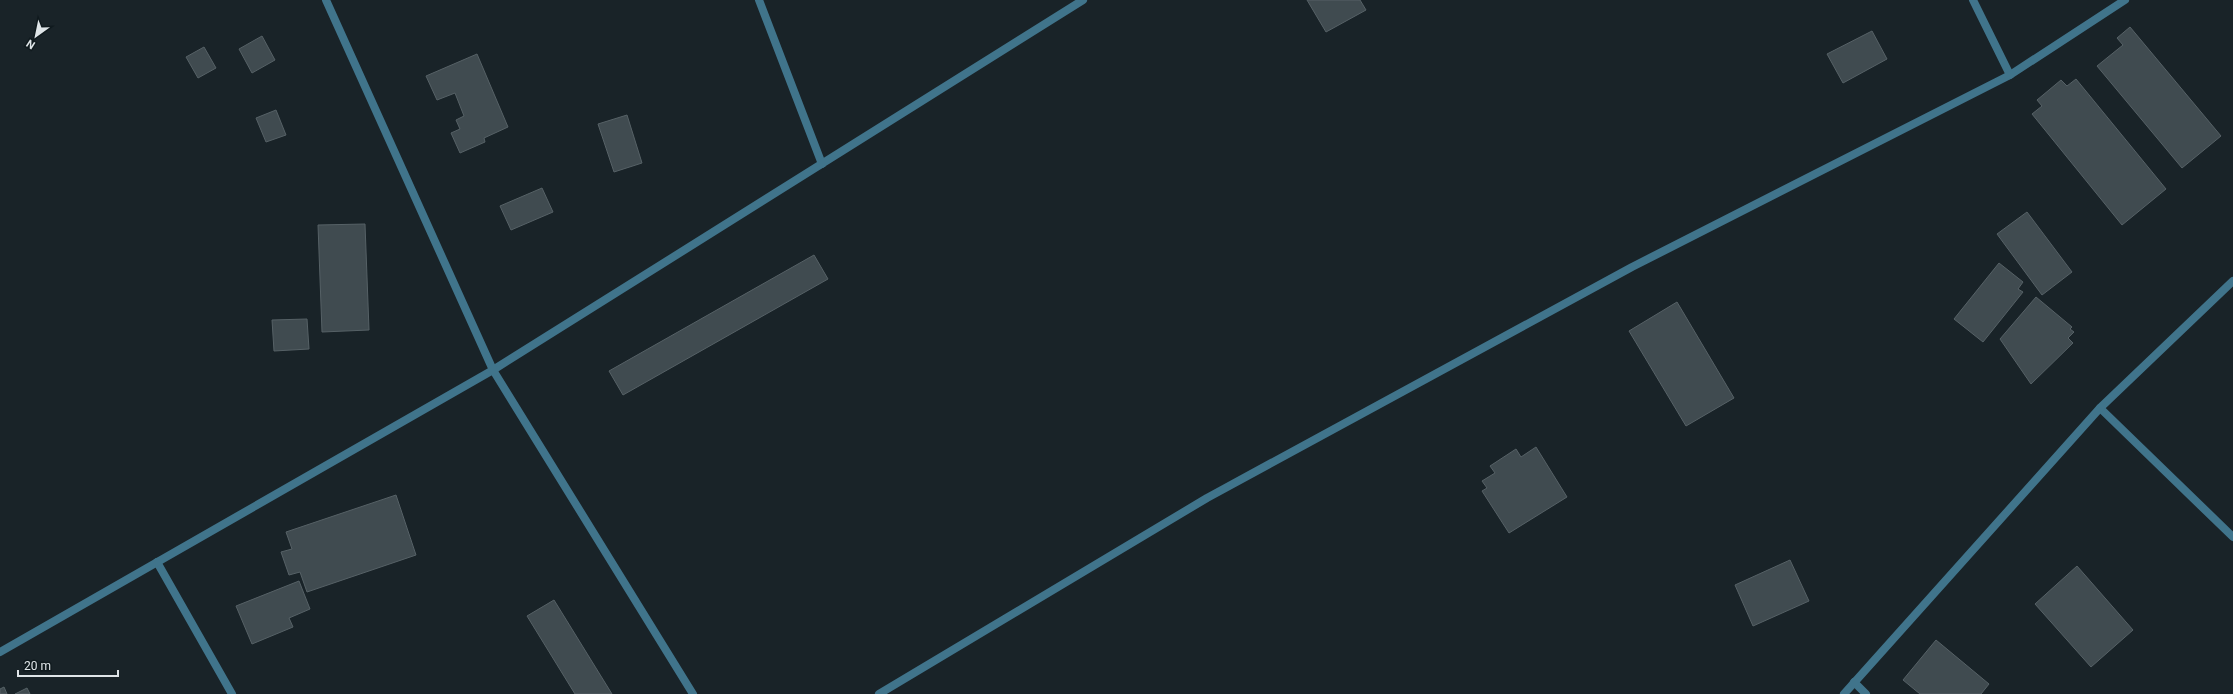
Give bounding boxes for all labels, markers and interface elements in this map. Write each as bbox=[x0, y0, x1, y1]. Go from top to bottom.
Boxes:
north arrow bbox=[16, 16, 56, 56]
text: N bbox=[24, 36, 38, 52]
scale bar bbox=[18, 652, 118, 678]
text: 20 m bbox=[24, 659, 51, 673]

